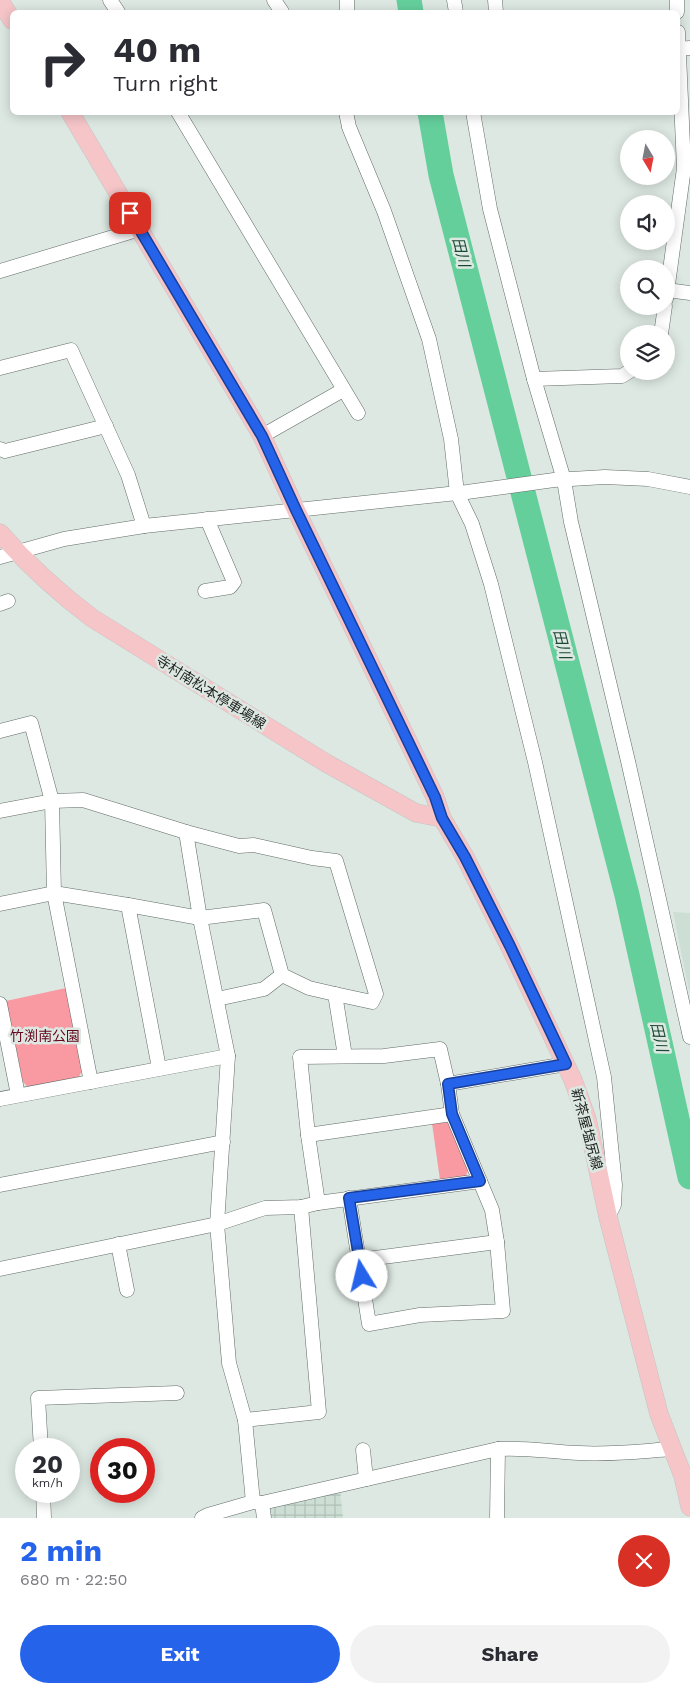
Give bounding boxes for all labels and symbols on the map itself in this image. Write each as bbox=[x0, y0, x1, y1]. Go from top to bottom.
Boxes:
north arrow bbox=[620, 130, 675, 185]
pin bbox=[109, 192, 151, 234]
water label: 田川 bbox=[449, 235, 474, 271]
water label: 田川 bbox=[550, 627, 575, 663]
street label: 寺村南松本停車場線 bbox=[153, 652, 269, 732]
water label: 田川 bbox=[647, 1020, 672, 1056]
park label: 竹渕南公園 bbox=[10, 1028, 80, 1044]
street label: 新茶屋塩尻線 bbox=[568, 1086, 606, 1172]
position arrow bbox=[335, 1249, 387, 1301]
speed limit sign: 30 bbox=[90, 1438, 155, 1503]

